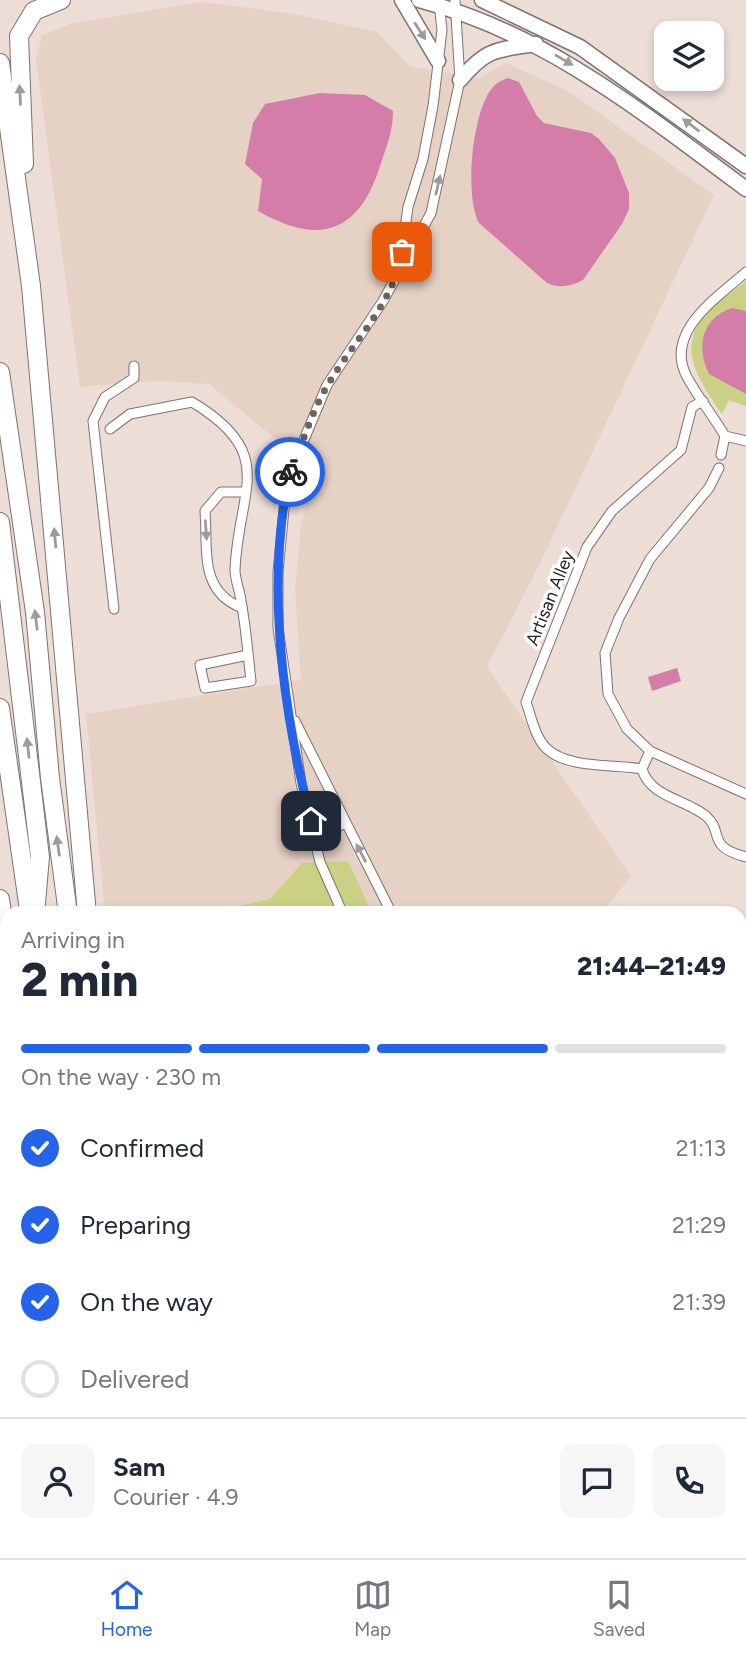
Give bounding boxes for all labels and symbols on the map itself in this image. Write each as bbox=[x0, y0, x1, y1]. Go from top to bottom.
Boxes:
one-way arrow bbox=[413, 21, 426, 40]
one-way arrow bbox=[554, 53, 573, 66]
one-way arrow bbox=[15, 84, 26, 106]
one-way arrow bbox=[682, 118, 700, 132]
one-way arrow bbox=[433, 174, 444, 196]
pin bbox=[372, 222, 432, 282]
courier bbox=[255, 437, 325, 507]
one-way arrow bbox=[201, 519, 212, 541]
one-way arrow bbox=[49, 527, 60, 549]
street label: Artisan Alley bbox=[521, 547, 579, 649]
one-way arrow bbox=[30, 609, 41, 631]
one-way arrow bbox=[23, 737, 34, 759]
pin bbox=[281, 791, 341, 851]
one-way arrow bbox=[52, 835, 63, 857]
one-way arrow bbox=[355, 843, 366, 863]

